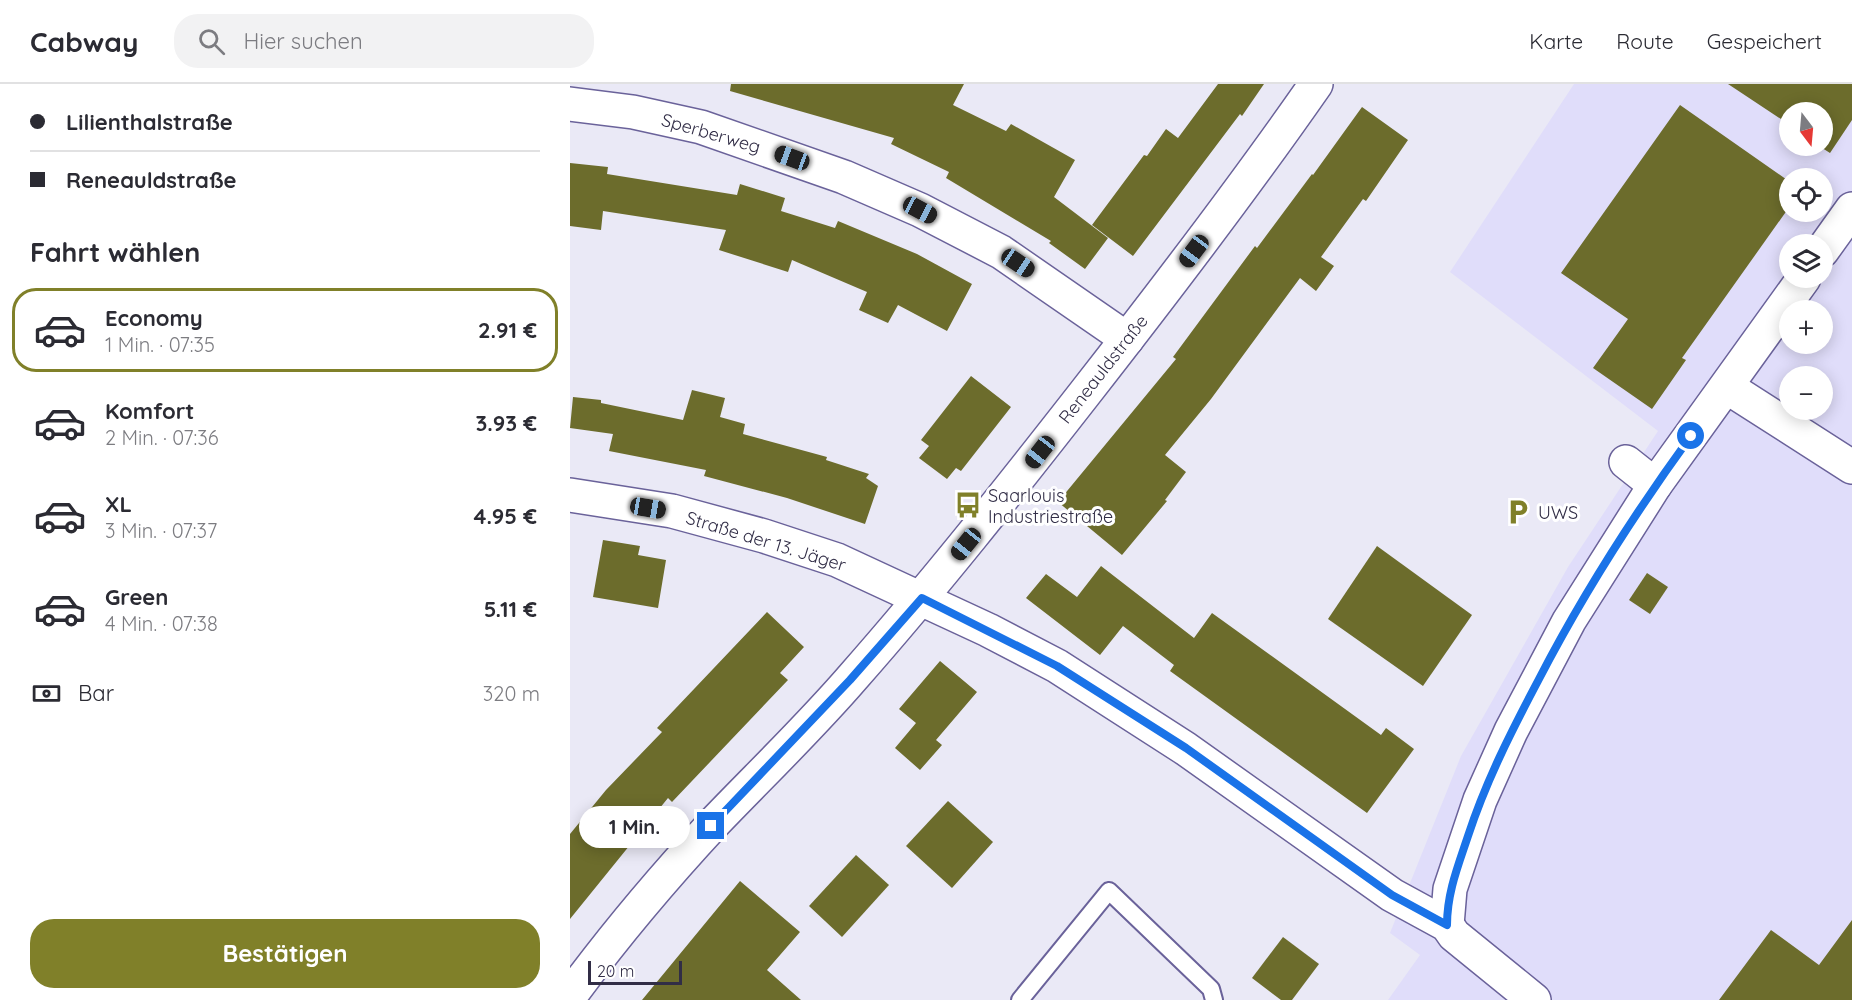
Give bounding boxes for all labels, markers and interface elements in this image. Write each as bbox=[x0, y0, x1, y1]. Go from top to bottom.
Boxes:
search box bbox=[174, 14, 594, 68]
text: Cabway bbox=[30, 24, 138, 59]
icon: search bbox=[195, 25, 228, 58]
text: Hier suchen bbox=[243, 27, 363, 55]
text: Karte bbox=[1529, 28, 1583, 54]
text: Route bbox=[1616, 28, 1674, 54]
text: Gespeichert bbox=[1707, 28, 1822, 54]
north arrow bbox=[1779, 102, 1833, 156]
map controls bbox=[1779, 102, 1833, 420]
text: Lilienthalstraße bbox=[66, 108, 233, 136]
street label: Sperberweg bbox=[659, 108, 763, 158]
car bbox=[772, 143, 812, 173]
text: Reneauldstraße bbox=[66, 166, 237, 194]
button: locate bbox=[1779, 168, 1833, 222]
car bbox=[900, 194, 940, 226]
car bbox=[1176, 231, 1212, 271]
button: layers bbox=[1779, 234, 1833, 288]
text: Fahrt wählen bbox=[30, 235, 200, 269]
car bbox=[998, 245, 1038, 281]
button: + bbox=[1779, 300, 1833, 354]
icon: car bbox=[33, 303, 87, 357]
text: Economy bbox=[105, 304, 203, 332]
street label: Reneauldstraße bbox=[1053, 310, 1153, 428]
text: 2.91 € bbox=[478, 316, 537, 344]
text: 1 Min. · 07:35 bbox=[105, 332, 215, 357]
button: − bbox=[1779, 366, 1833, 420]
icon: car bbox=[33, 396, 87, 450]
text: Komfort bbox=[105, 397, 194, 425]
text: 3.93 € bbox=[475, 409, 537, 437]
route start bbox=[1677, 422, 1704, 449]
text: 2 Min. · 07:36 bbox=[105, 425, 218, 450]
car bbox=[1022, 432, 1058, 472]
place label: Saarlouis Industriestraße bbox=[988, 484, 1113, 528]
icon: car bbox=[33, 489, 87, 543]
text: XL bbox=[105, 490, 132, 518]
bus stop icon: Saarlouis Industriestraße bbox=[953, 490, 983, 520]
car bbox=[629, 496, 667, 520]
parking icon: UWS bbox=[1503, 497, 1533, 527]
place label: UWS bbox=[1538, 501, 1578, 524]
text: 4.95 € bbox=[473, 502, 537, 530]
street label: Straße der 13. Jäger bbox=[683, 506, 849, 576]
text: 3 Min. · 07:37 bbox=[105, 518, 217, 543]
car bbox=[948, 524, 984, 564]
icon: car bbox=[33, 582, 87, 636]
text: Green bbox=[105, 583, 168, 611]
text: 5.11 € bbox=[484, 595, 537, 623]
text: 4 Min. · 07:38 bbox=[105, 611, 218, 636]
icon: cash bbox=[30, 677, 63, 710]
text: Bar bbox=[78, 679, 114, 707]
text: 320 m bbox=[483, 681, 540, 706]
callout: 1 Min. bbox=[579, 805, 690, 847]
route end bbox=[697, 812, 724, 839]
text: 1 Min. bbox=[609, 814, 660, 839]
button: Bestätigen bbox=[30, 919, 540, 988]
scale bar bbox=[588, 958, 682, 986]
text: 20 m bbox=[597, 961, 634, 981]

